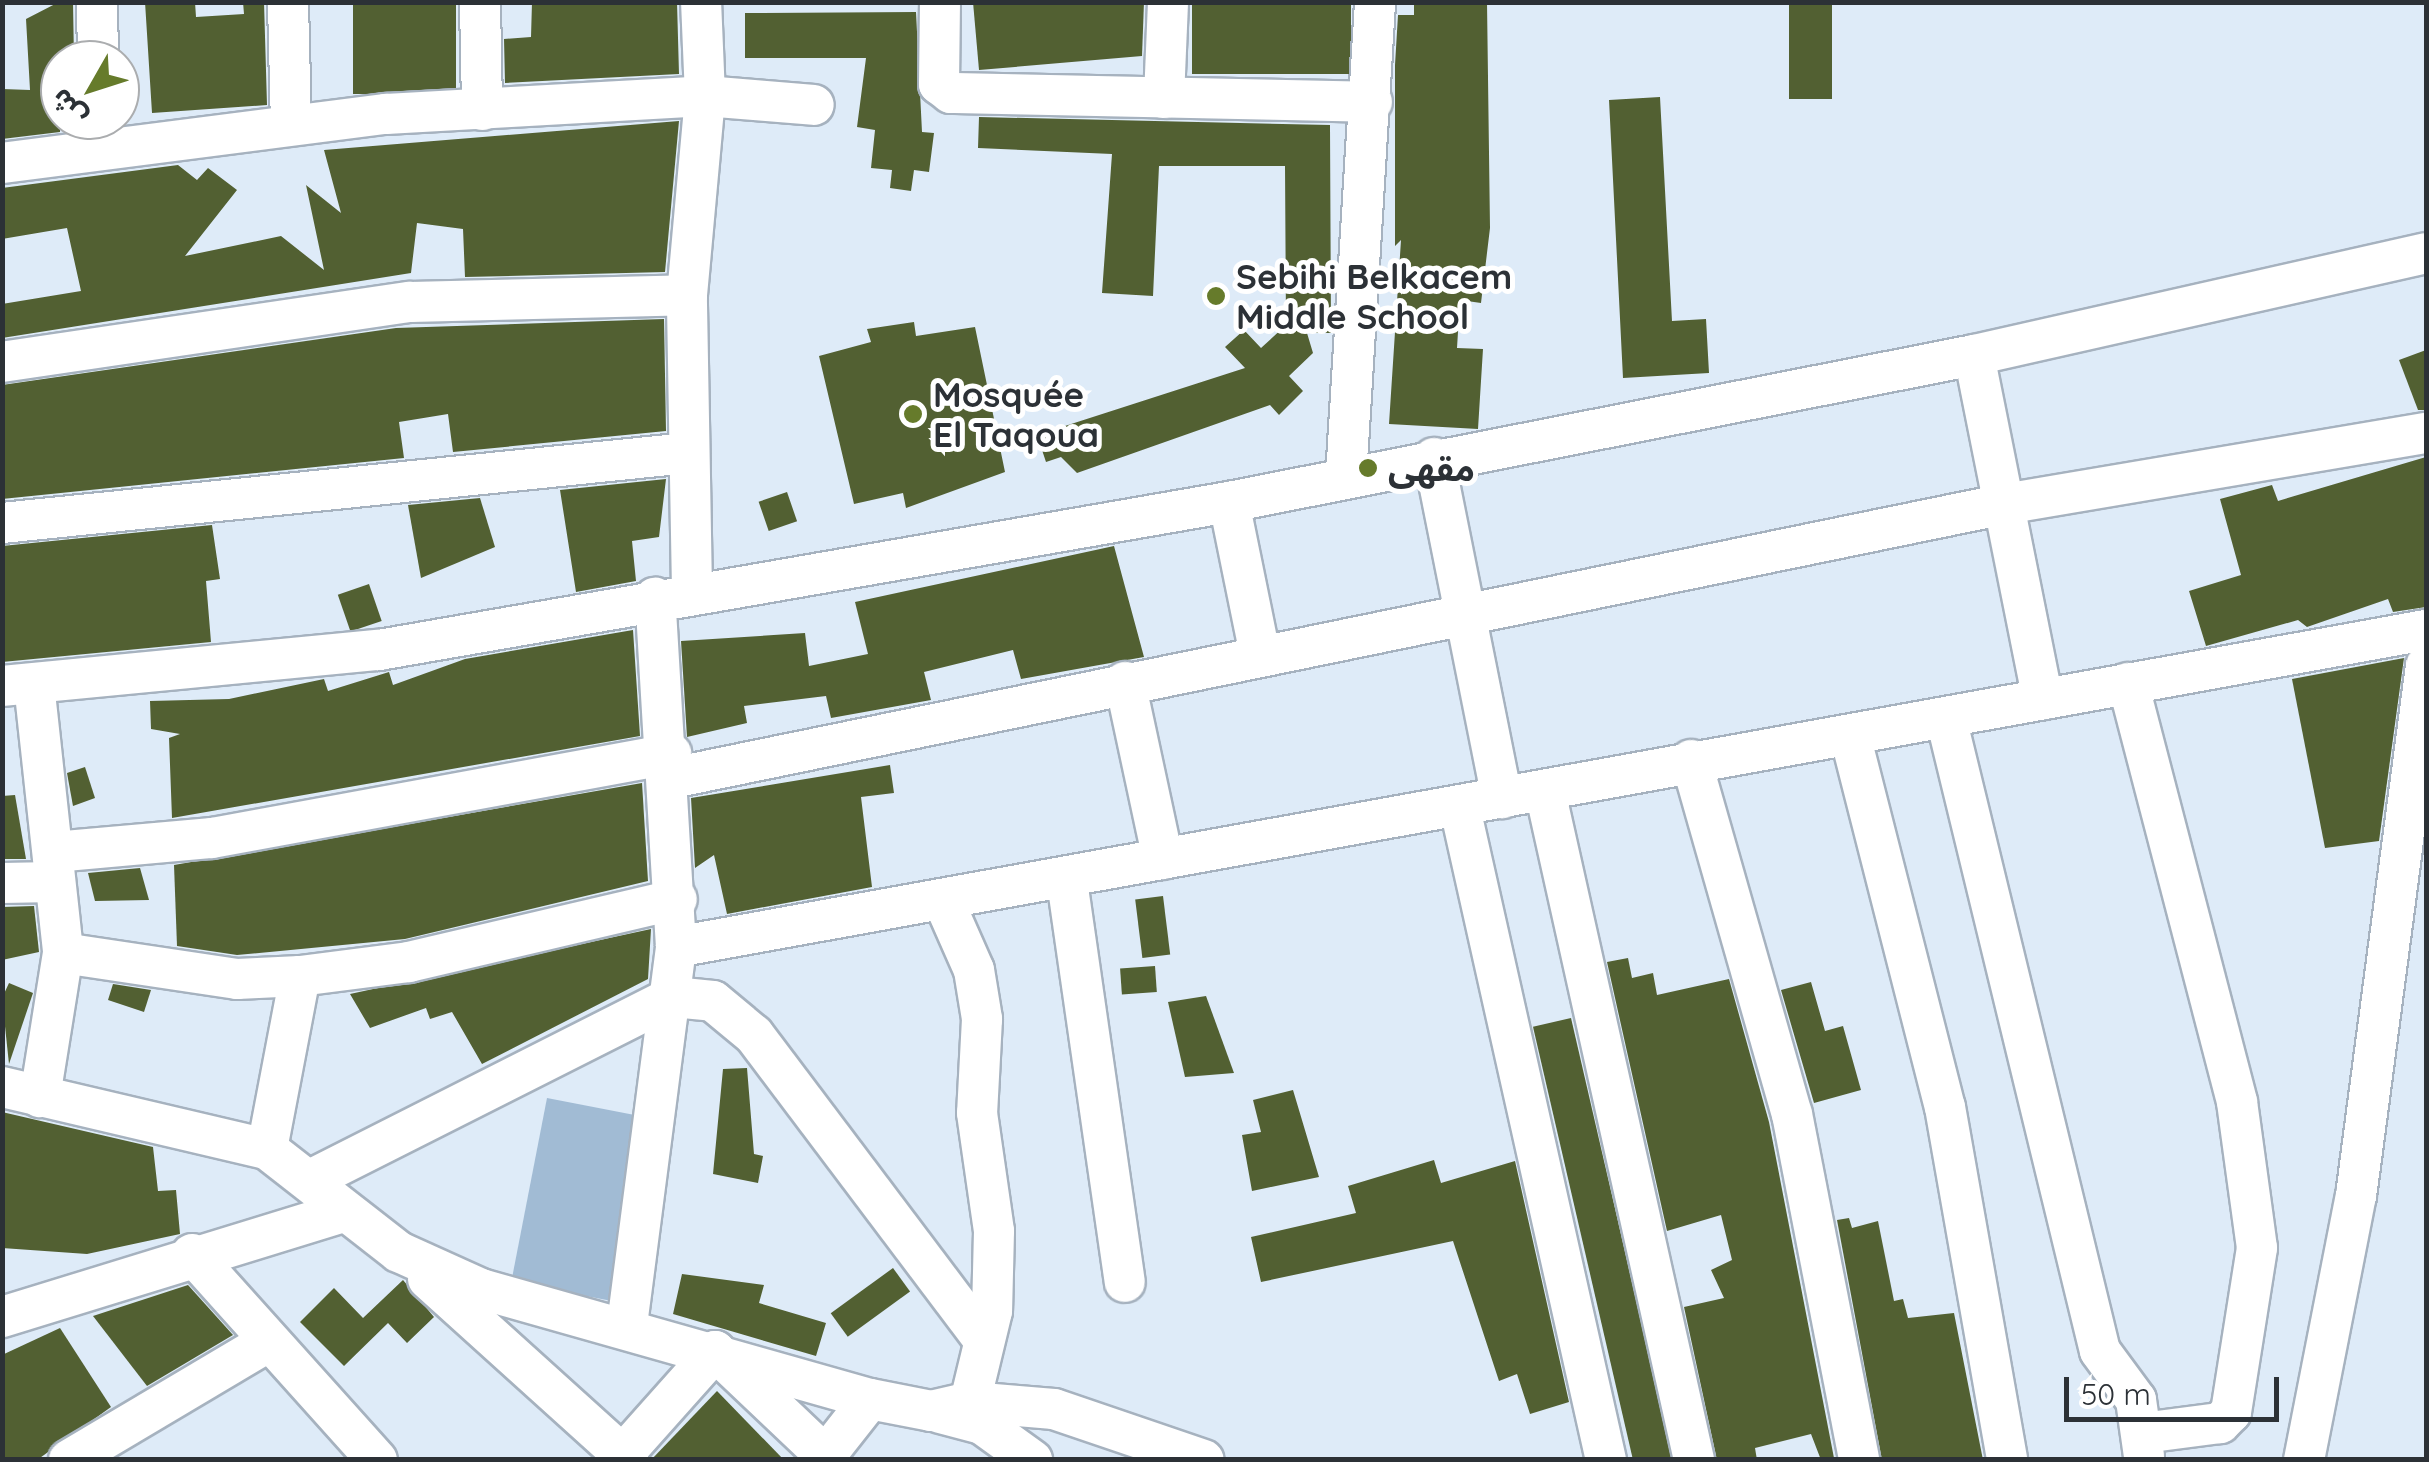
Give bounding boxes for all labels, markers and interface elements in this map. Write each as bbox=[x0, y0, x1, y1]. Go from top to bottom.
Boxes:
north arrow bbox=[40, 40, 140, 140]
text: ش bbox=[42, 82, 94, 134]
place label: Sebihi Belkacem Middle School bbox=[1236, 255, 1512, 337]
marker: Sebihi Belkacem Middle School bbox=[1205, 285, 1227, 307]
place label: Mosquée El Taqoua bbox=[933, 373, 1099, 455]
marker: Mosquée El Taqoua bbox=[902, 403, 924, 425]
place label: مقهى bbox=[1388, 447, 1475, 489]
marker: مقهى bbox=[1357, 457, 1379, 479]
scale bar bbox=[2069, 1357, 2284, 1419]
text: 50 m bbox=[2081, 1375, 2151, 1413]

